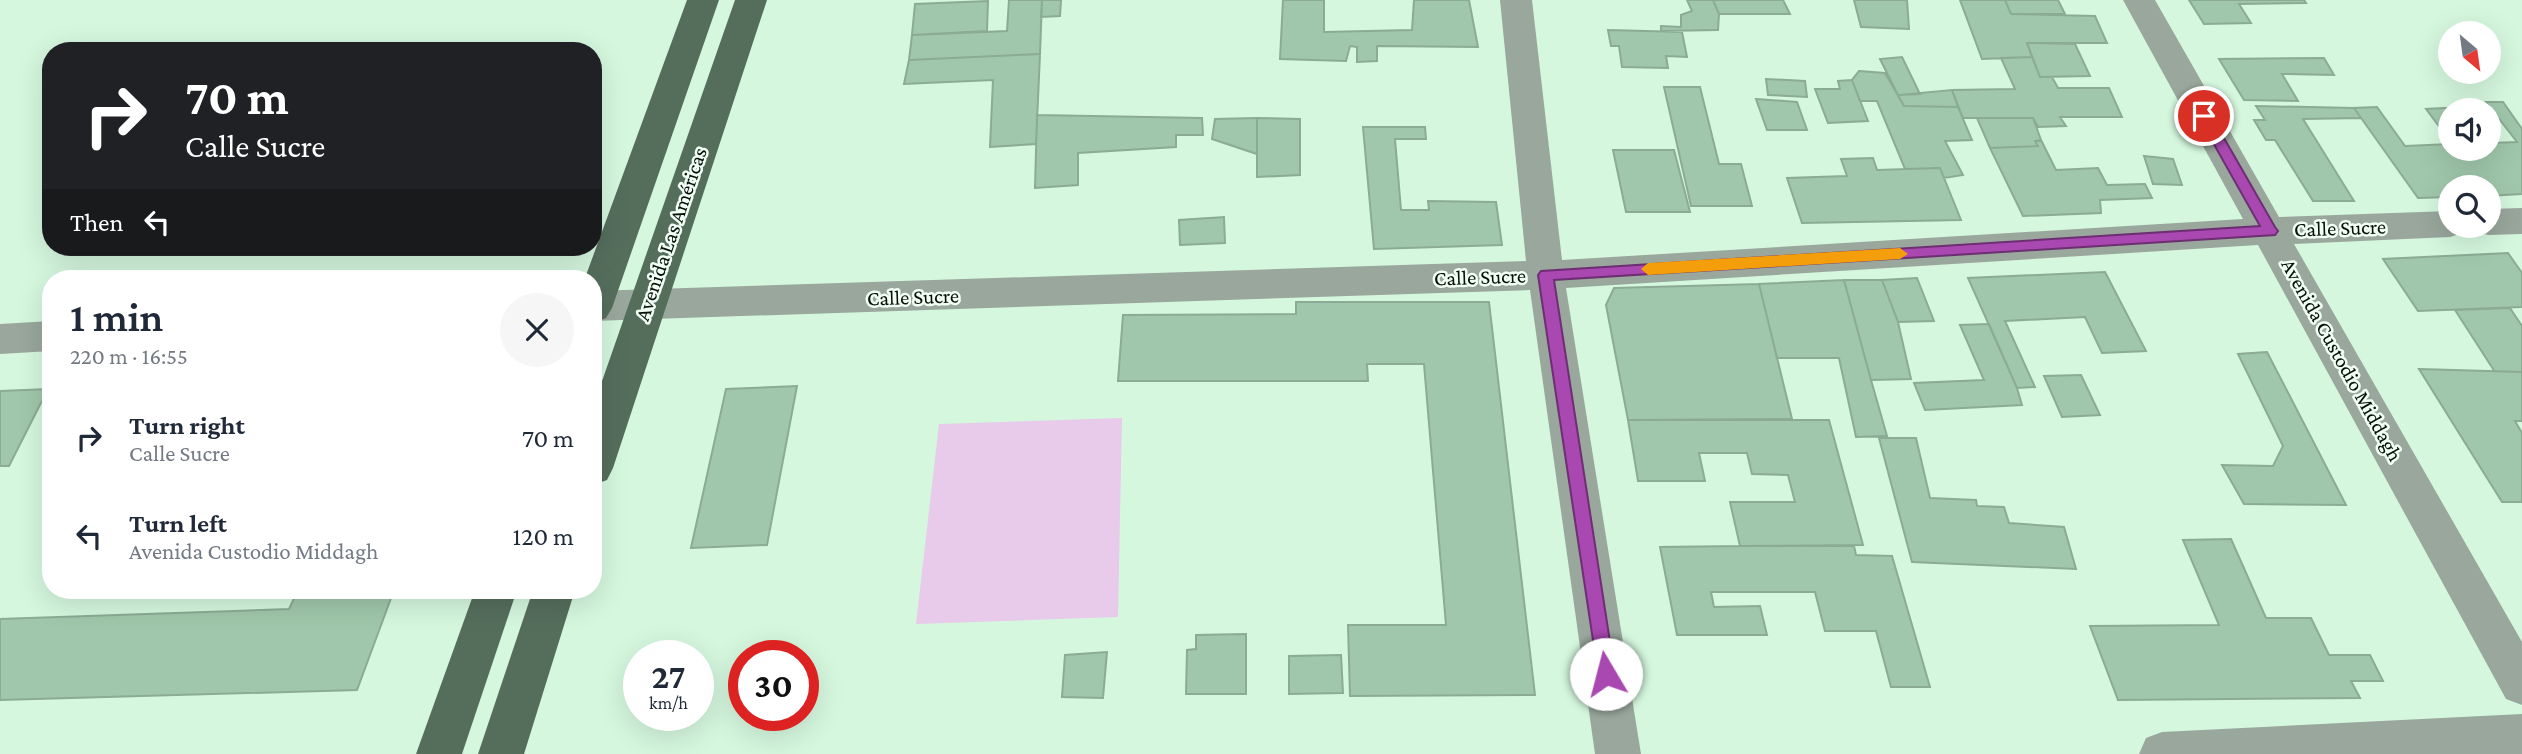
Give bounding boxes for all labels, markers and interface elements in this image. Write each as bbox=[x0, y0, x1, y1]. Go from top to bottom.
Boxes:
north arrow bbox=[2438, 21, 2501, 84]
map controls bbox=[2438, 21, 2501, 238]
icon: right bbox=[70, 70, 161, 161]
text: 70 m bbox=[185, 70, 289, 125]
pin bbox=[2174, 86, 2234, 146]
icon: arrive bbox=[2185, 97, 2223, 135]
button: sound bbox=[2438, 98, 2501, 161]
text: Calle Sucre bbox=[185, 128, 325, 164]
street label: Avenida Las Américas bbox=[630, 144, 712, 324]
button: search bbox=[2438, 175, 2501, 238]
icon: left bbox=[138, 203, 176, 241]
text: Then bbox=[70, 208, 124, 237]
street label: Calle Sucre bbox=[2294, 214, 2386, 242]
street label: Avenida Custodio Middagh bbox=[2276, 255, 2408, 465]
street label: Calle Sucre bbox=[1434, 263, 1526, 291]
street label: Calle Sucre bbox=[867, 283, 959, 311]
text: 1 min bbox=[70, 293, 163, 340]
button: close bbox=[500, 293, 574, 367]
text: 220 m · 16:55 bbox=[70, 343, 188, 369]
text: Turn right bbox=[129, 411, 245, 440]
icon: right bbox=[70, 419, 108, 457]
text: 70 m bbox=[522, 424, 574, 453]
text: Calle Sucre bbox=[129, 440, 230, 466]
text: Turn left bbox=[129, 509, 227, 538]
icon: left bbox=[70, 517, 108, 555]
text: 120 m bbox=[513, 522, 574, 551]
text: Avenida Custodio Middagh bbox=[129, 538, 378, 564]
position arrow bbox=[1569, 637, 1643, 711]
speed limit sign: 30 bbox=[728, 640, 819, 731]
text: 27 bbox=[652, 657, 685, 696]
text: km/h bbox=[649, 693, 688, 713]

